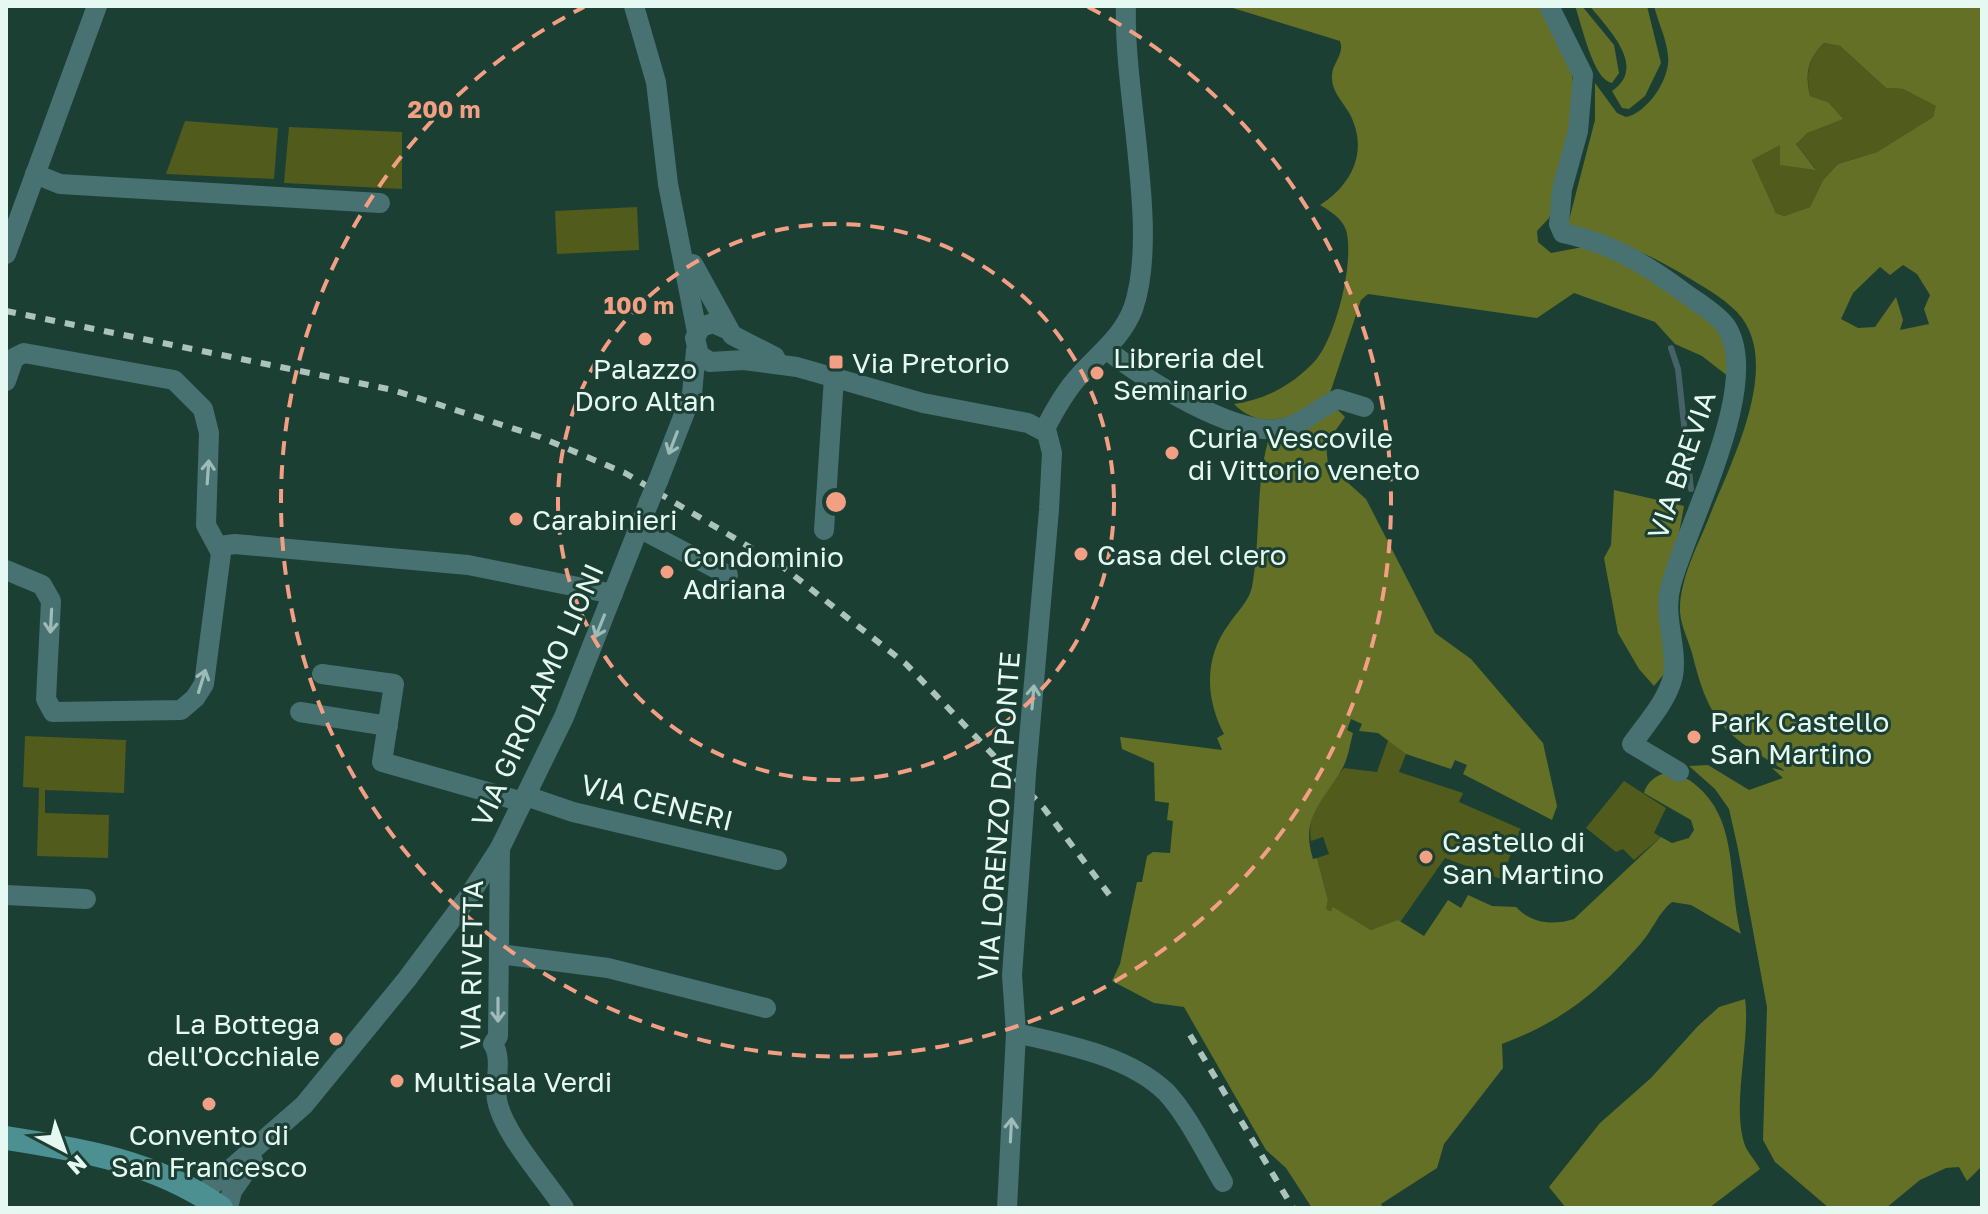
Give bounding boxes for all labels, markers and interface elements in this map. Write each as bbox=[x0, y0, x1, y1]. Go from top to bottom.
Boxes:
text: 200 m bbox=[408, 94, 480, 123]
text: 100 m bbox=[604, 290, 674, 319]
marker: Palazzo Doro Altan bbox=[636, 330, 654, 348]
place label: Libreria del Seminario bbox=[1113, 341, 1264, 406]
place label: Via Pretorio bbox=[852, 346, 1010, 379]
place label: Palazzo Doro Altan bbox=[574, 352, 716, 417]
marker: Via Pretorio bbox=[827, 353, 845, 371]
marker: Libreria del Seminario bbox=[1088, 364, 1106, 382]
street label: VIA BREVIA bbox=[1640, 386, 1722, 544]
place label: Curia Vescovile di Vittorio veneto bbox=[1188, 421, 1420, 486]
one-way arrow bbox=[665, 430, 679, 455]
marker: Curia Vescovile di Vittorio veneto bbox=[1163, 444, 1181, 462]
one-way arrow bbox=[201, 459, 216, 486]
centre of rings bbox=[822, 488, 850, 516]
place label: Carabinieri bbox=[532, 503, 677, 536]
marker: Carabinieri bbox=[507, 510, 525, 528]
place label: Casa del clero bbox=[1097, 538, 1287, 571]
place label: Condominio Adriana bbox=[683, 540, 844, 605]
marker: Casa del clero bbox=[1072, 545, 1090, 563]
street label: VIA GIROLAMO LIONI bbox=[464, 558, 610, 832]
marker: Condominio Adriana bbox=[658, 563, 676, 581]
one-way arrow bbox=[44, 607, 59, 634]
one-way arrow bbox=[592, 613, 607, 638]
street label: VIA LORENZO DA PONTE bbox=[970, 650, 1026, 982]
one-way arrow bbox=[195, 668, 210, 694]
one-way arrow bbox=[1026, 684, 1041, 711]
place label: Park Castello San Martino bbox=[1710, 705, 1889, 770]
marker: Park Castello San Martino bbox=[1685, 728, 1703, 746]
street label: VIA CENERI bbox=[578, 767, 736, 837]
place label: Castello di San Martino bbox=[1442, 825, 1604, 890]
marker: Castello di San Martino bbox=[1417, 848, 1435, 866]
street label: VIA RIVETTA bbox=[453, 880, 489, 1050]
one-way arrow bbox=[490, 996, 506, 1023]
place label: La Bottega dell'Occhiale bbox=[147, 1007, 320, 1072]
marker: La Bottega dell'Occhiale bbox=[327, 1030, 345, 1048]
place label: Multisala Verdi bbox=[413, 1065, 612, 1098]
marker: Multisala Verdi bbox=[388, 1072, 406, 1090]
marker: Convento di San Francesco bbox=[200, 1095, 218, 1113]
north arrow bbox=[24, 1110, 104, 1190]
one-way arrow bbox=[1004, 1117, 1019, 1144]
place label: Convento di San Francesco bbox=[111, 1118, 307, 1183]
text: N bbox=[62, 1150, 93, 1181]

